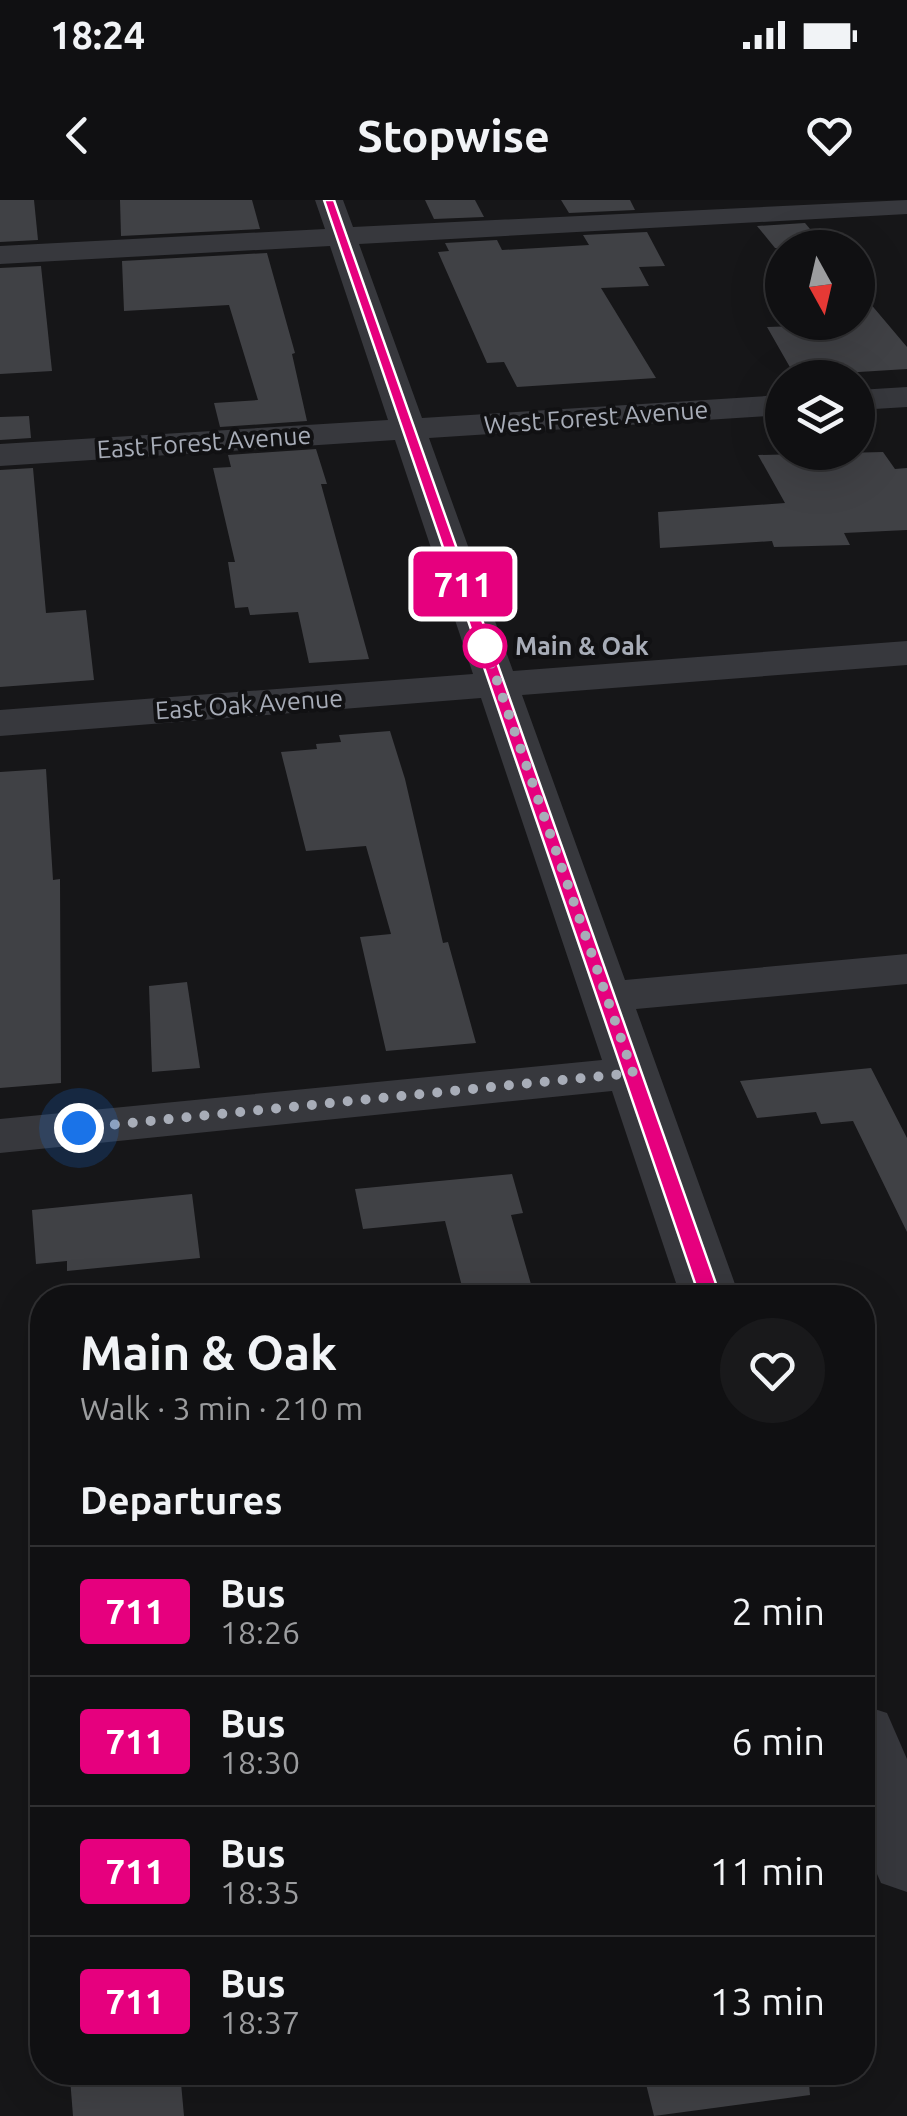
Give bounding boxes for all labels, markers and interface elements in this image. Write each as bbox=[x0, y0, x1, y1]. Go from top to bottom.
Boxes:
text: 18:24 bbox=[50, 14, 145, 56]
icon: back bbox=[50, 108, 105, 163]
icon: heart bbox=[802, 108, 857, 163]
text: Stopwise bbox=[357, 110, 550, 161]
north arrow bbox=[765, 230, 875, 340]
map controls bbox=[765, 230, 875, 470]
button: layers bbox=[765, 360, 875, 470]
street label: West Forest Avenue bbox=[483, 395, 709, 439]
street label: East Forest Avenue bbox=[96, 421, 312, 463]
line badge: 711 bbox=[406, 552, 520, 616]
text: 711 bbox=[433, 564, 493, 604]
marker: Main & Oak bbox=[464, 625, 506, 667]
place label: Main & Oak bbox=[515, 632, 649, 660]
street label: East Oak Avenue bbox=[154, 683, 344, 725]
your location bbox=[54, 1103, 104, 1153]
button: heart bbox=[720, 1318, 825, 1423]
text: Main & Oak bbox=[80, 1325, 337, 1379]
text: Walk · 3 min · 210 m bbox=[80, 1390, 363, 1426]
text: Departures bbox=[80, 1479, 282, 1521]
text: Bus bbox=[220, 1572, 285, 1614]
text: 2 min bbox=[731, 1590, 825, 1632]
text: 711 bbox=[105, 1591, 165, 1631]
text: 18:26 bbox=[220, 1614, 300, 1650]
text: Bus bbox=[220, 1702, 285, 1744]
text: 6 min bbox=[731, 1720, 825, 1762]
text: 711 bbox=[105, 1721, 165, 1761]
text: 18:30 bbox=[220, 1744, 300, 1780]
text: Bus bbox=[220, 1832, 285, 1874]
text: 11 min bbox=[710, 1850, 825, 1892]
text: 711 bbox=[105, 1851, 165, 1891]
text: 18:35 bbox=[220, 1874, 300, 1910]
text: Bus bbox=[220, 1962, 285, 2004]
text: 13 min bbox=[710, 1980, 825, 2022]
text: 711 bbox=[105, 1981, 165, 2021]
text: 18:37 bbox=[220, 2004, 300, 2040]

